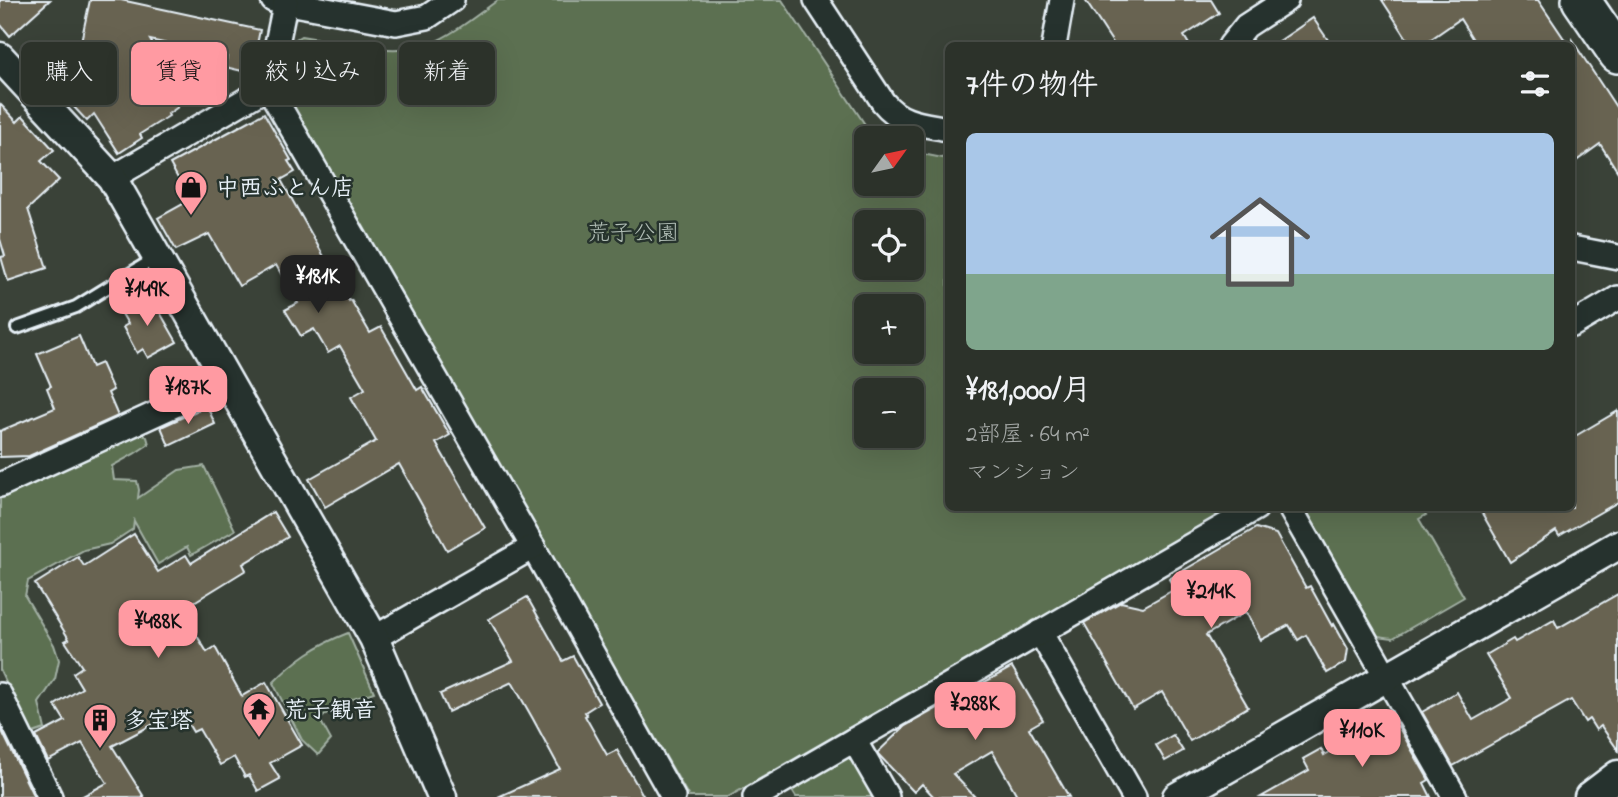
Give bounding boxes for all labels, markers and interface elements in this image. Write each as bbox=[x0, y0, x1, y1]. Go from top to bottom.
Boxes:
chip: 購入 bbox=[21, 42, 117, 105]
chip: 賃貸 bbox=[131, 42, 227, 105]
chip: 絞り込み bbox=[241, 42, 385, 105]
chip: 新着 bbox=[399, 42, 495, 105]
text: 7件の物件 bbox=[966, 65, 1098, 109]
icon: filters bbox=[1516, 65, 1554, 103]
north arrow bbox=[854, 126, 924, 196]
map controls bbox=[854, 126, 924, 448]
shop icon: 中西ふとん店 bbox=[172, 168, 210, 217]
place label: 中西ふとん店 bbox=[216, 173, 354, 206]
icon: home bbox=[1197, 179, 1323, 305]
button: locate bbox=[854, 210, 924, 280]
park label: 荒子公園 bbox=[587, 218, 679, 251]
pin: ¥181K bbox=[269, 256, 367, 315]
text: ¥181K bbox=[296, 261, 340, 294]
pin: ¥149K bbox=[98, 268, 196, 328]
text: ¥149K bbox=[125, 274, 169, 307]
button: + bbox=[854, 294, 924, 364]
pin: ¥187K bbox=[139, 366, 237, 426]
text: ¥181,000/月 bbox=[966, 370, 1091, 414]
text: ¥187K bbox=[165, 372, 211, 405]
button: − bbox=[854, 378, 924, 448]
text: 2部屋 · 64 m² bbox=[966, 419, 1090, 452]
text: マンション bbox=[966, 457, 1080, 490]
pin: ¥214K bbox=[1162, 570, 1260, 630]
text: ¥214K bbox=[1187, 576, 1235, 609]
pin: ¥488K bbox=[109, 600, 207, 660]
text: ¥488K bbox=[135, 606, 181, 639]
pin: ¥288K bbox=[926, 682, 1024, 742]
text: ¥288K bbox=[951, 688, 999, 721]
temple icon: 荒子観音 bbox=[240, 690, 278, 739]
place label: 荒子観音 bbox=[284, 695, 376, 728]
building icon: 多宝塔 bbox=[81, 701, 119, 750]
place label: 多宝塔 bbox=[124, 706, 193, 739]
pin: ¥110K bbox=[1313, 710, 1411, 769]
text: ¥110K bbox=[1340, 715, 1384, 748]

